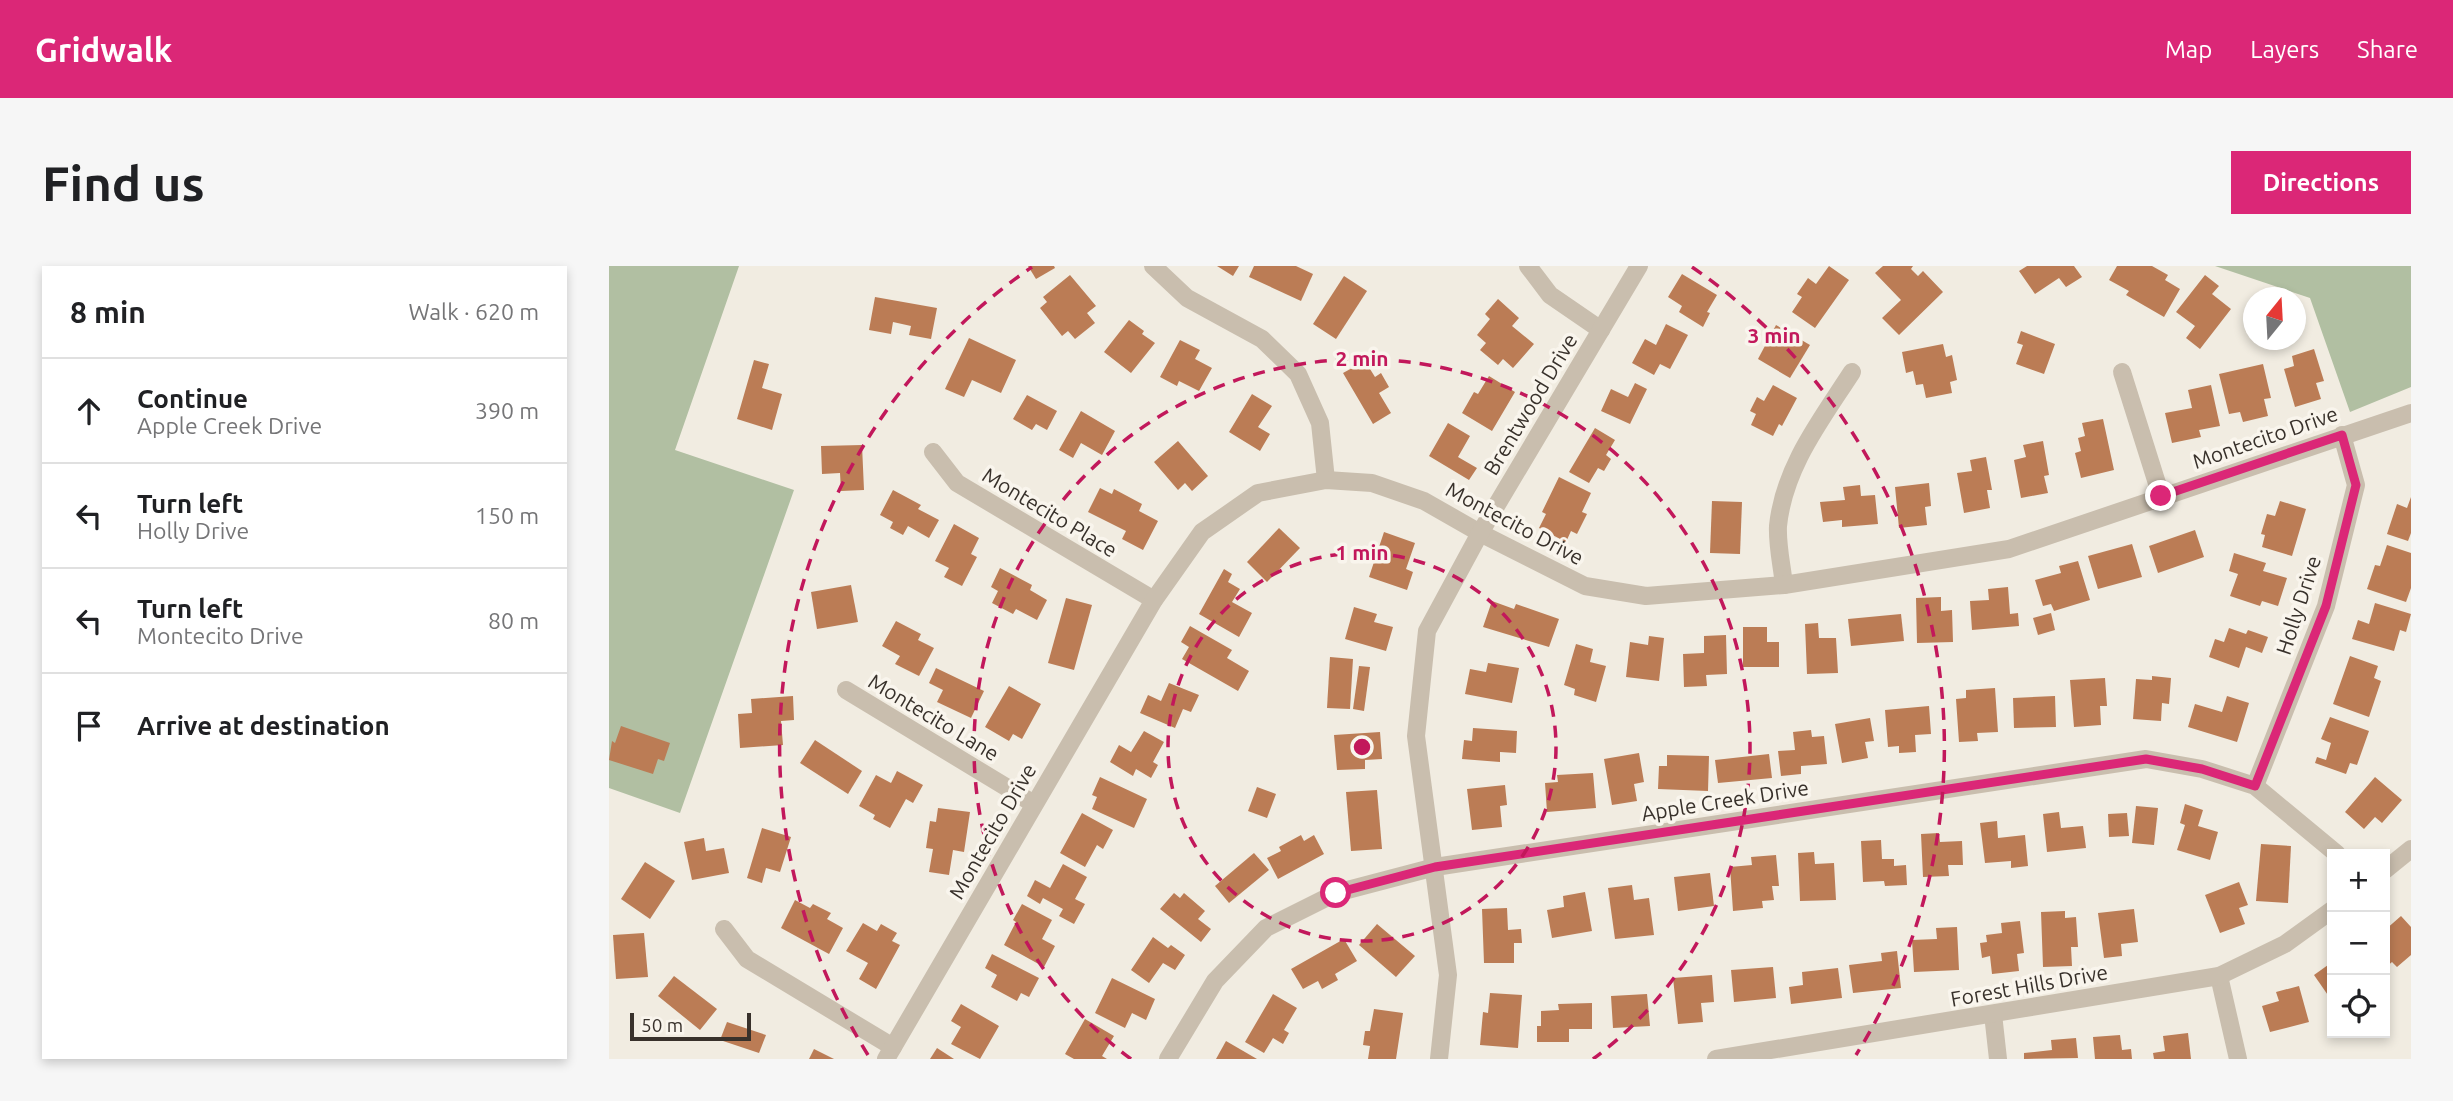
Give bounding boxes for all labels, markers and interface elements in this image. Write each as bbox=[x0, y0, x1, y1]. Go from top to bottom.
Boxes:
text: Gridwalk bbox=[35, 31, 172, 68]
text: Map bbox=[2165, 36, 2212, 63]
text: Layers bbox=[2250, 36, 2319, 63]
text: Share bbox=[2357, 36, 2418, 63]
button: Directions bbox=[2231, 151, 2411, 214]
text: Find us bbox=[42, 155, 205, 210]
north arrow bbox=[2243, 287, 2306, 350]
text: 8 min bbox=[70, 295, 146, 329]
text: Walk · 620 m bbox=[408, 299, 539, 324]
text: 3 min bbox=[1747, 323, 1801, 347]
street label: Brentwood Drive bbox=[1478, 329, 1582, 479]
text: 2 min bbox=[1335, 346, 1389, 370]
text: Continue bbox=[137, 384, 248, 413]
icon: ahead bbox=[70, 392, 108, 430]
text: 390 m bbox=[475, 398, 539, 423]
street label: Montecito Drive bbox=[2189, 401, 2341, 473]
text: Apple Creek Drive bbox=[137, 413, 322, 438]
street label: Montecito Place bbox=[978, 462, 1122, 562]
street label: Montecito Drive bbox=[1442, 477, 1588, 569]
route end bbox=[2145, 480, 2176, 511]
text: Turn left bbox=[137, 489, 243, 518]
icon: left bbox=[70, 497, 108, 535]
text: 150 m bbox=[475, 503, 539, 528]
text: Holly Drive bbox=[137, 518, 249, 543]
text: 1 min bbox=[1335, 540, 1389, 564]
street label: Holly Drive bbox=[2271, 553, 2325, 657]
text: Turn left bbox=[137, 594, 243, 623]
icon: left bbox=[70, 602, 108, 640]
text: 80 m bbox=[488, 608, 539, 633]
text: Montecito Drive bbox=[137, 623, 304, 648]
street label: Montecito Lane bbox=[865, 669, 1003, 765]
icon: arrive bbox=[70, 707, 108, 745]
text: Arrive at destination bbox=[137, 711, 390, 740]
centre of rings bbox=[1350, 735, 1374, 759]
street label: Montecito Drive bbox=[944, 759, 1040, 903]
street label: Apple Creek Drive bbox=[1640, 775, 1810, 825]
map controls bbox=[2327, 849, 2390, 1038]
button: + bbox=[2327, 849, 2390, 912]
route start bbox=[1320, 877, 1351, 908]
button: − bbox=[2327, 912, 2390, 975]
street label: Forest Hills Drive bbox=[1948, 959, 2110, 1011]
button: locate bbox=[2327, 975, 2390, 1038]
scale bar bbox=[630, 1010, 751, 1042]
text: 50 m bbox=[641, 1014, 683, 1036]

